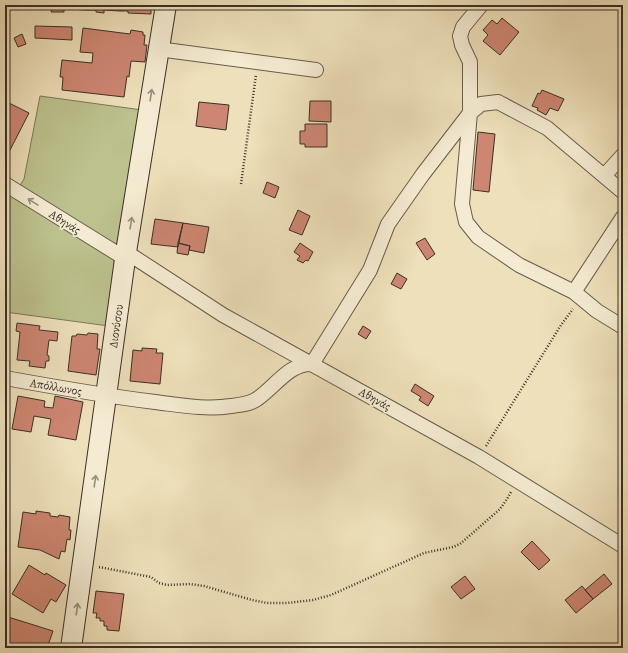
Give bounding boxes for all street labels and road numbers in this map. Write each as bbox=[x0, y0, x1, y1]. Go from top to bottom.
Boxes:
street label: Αθηνάς bbox=[45, 206, 84, 238]
street label: Διονύσου bbox=[105, 303, 127, 349]
street label: Απόλλωνος bbox=[28, 374, 83, 399]
street label: Αθηνάς bbox=[355, 383, 394, 414]

